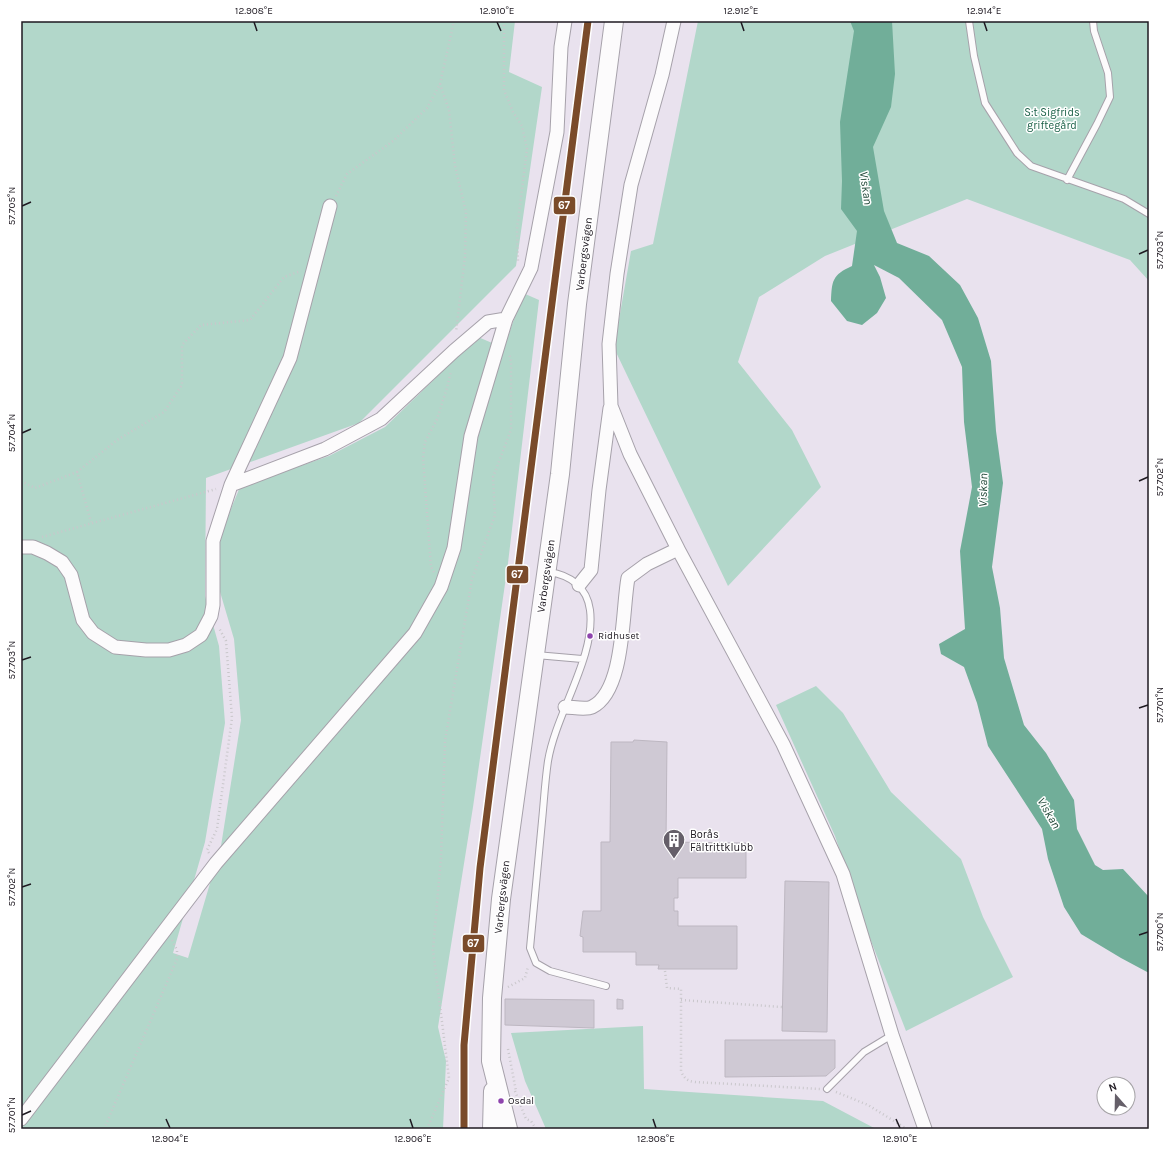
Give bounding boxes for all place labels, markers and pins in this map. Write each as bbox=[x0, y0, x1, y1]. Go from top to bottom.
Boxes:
place label: Ridhuset bbox=[598, 630, 640, 642]
marker: Ridhuset bbox=[585, 631, 595, 641]
building icon: Borås Fältrittklubb bbox=[661, 827, 687, 860]
place label: Borås Fältrittklubb bbox=[690, 828, 753, 854]
place label: Osdal bbox=[508, 1095, 534, 1107]
marker: Osdal bbox=[496, 1096, 506, 1106]

